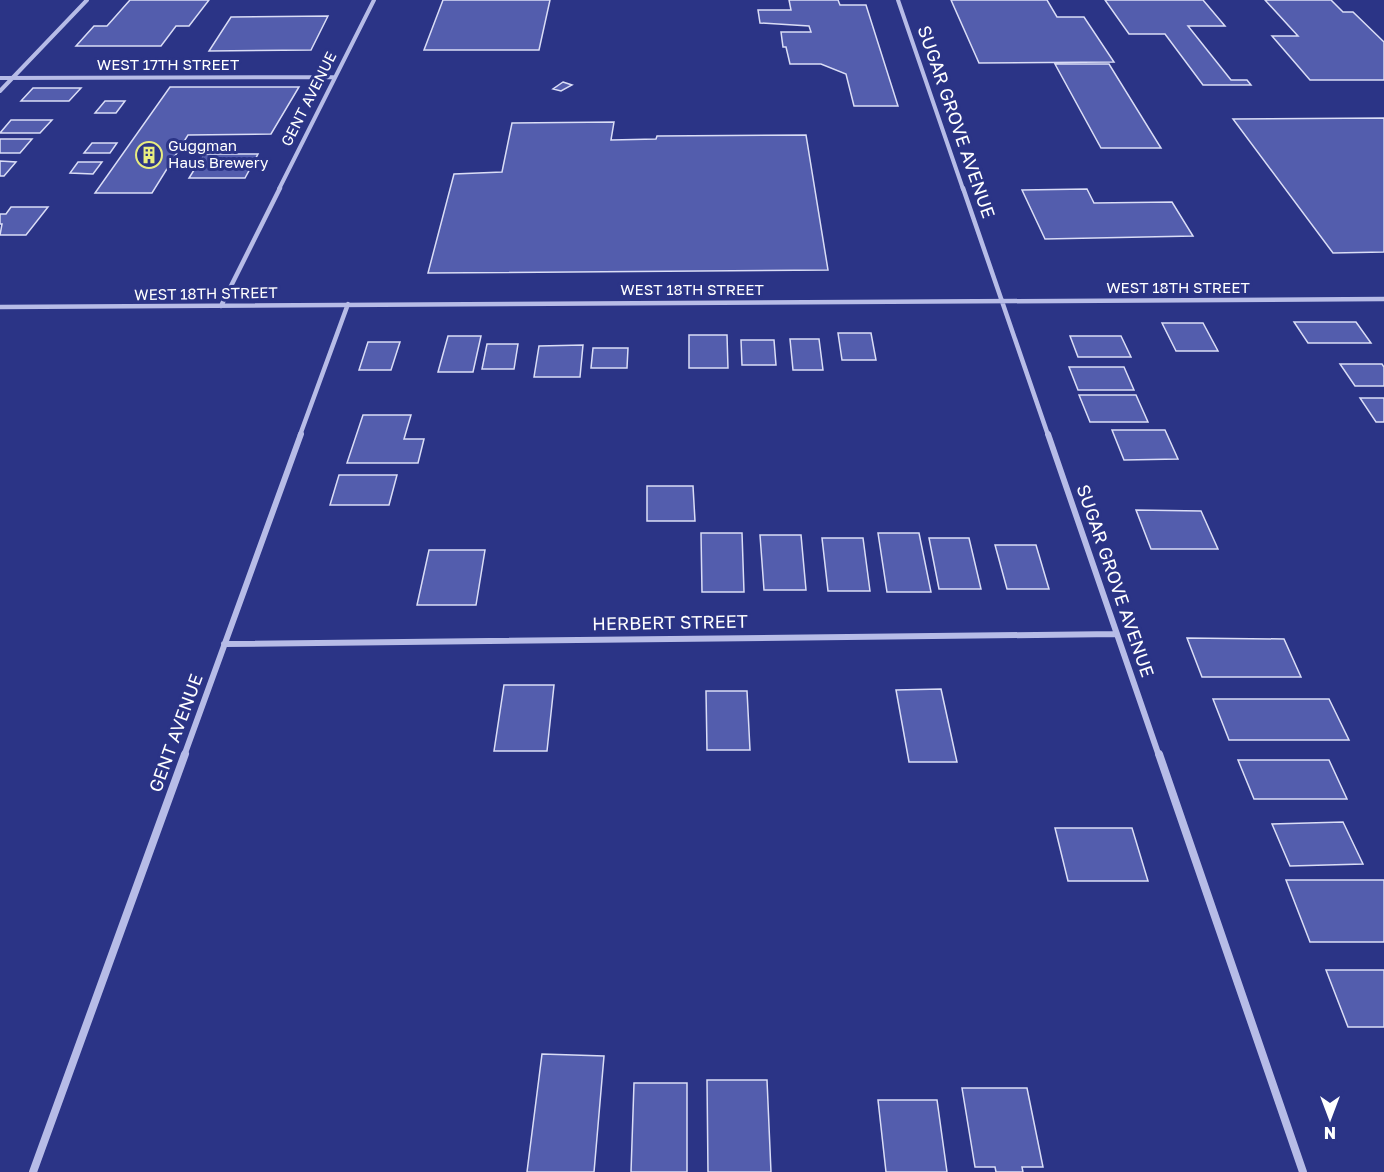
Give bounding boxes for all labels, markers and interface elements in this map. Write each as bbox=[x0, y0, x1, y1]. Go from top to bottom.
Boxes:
street label: SUGAR GROVE AVENUE bbox=[914, 22, 1000, 221]
street label: GENT AVENUE bbox=[277, 48, 340, 149]
street label: WEST 17TH STREET bbox=[97, 55, 239, 73]
place label: Guggman Haus Brewery bbox=[168, 136, 269, 171]
building icon: Guggman Haus Brewery bbox=[134, 140, 164, 170]
street label: WEST 18TH STREET bbox=[1106, 278, 1250, 296]
street label: WEST 18TH STREET bbox=[620, 280, 764, 298]
street label: WEST 18TH STREET bbox=[134, 283, 278, 303]
street label: SUGAR GROVE AVENUE bbox=[1073, 481, 1159, 680]
street label: HERBERT STREET bbox=[592, 610, 748, 634]
street label: GENT AVENUE bbox=[143, 670, 207, 795]
north arrow bbox=[1300, 1088, 1360, 1148]
text: N bbox=[1324, 1123, 1336, 1143]

